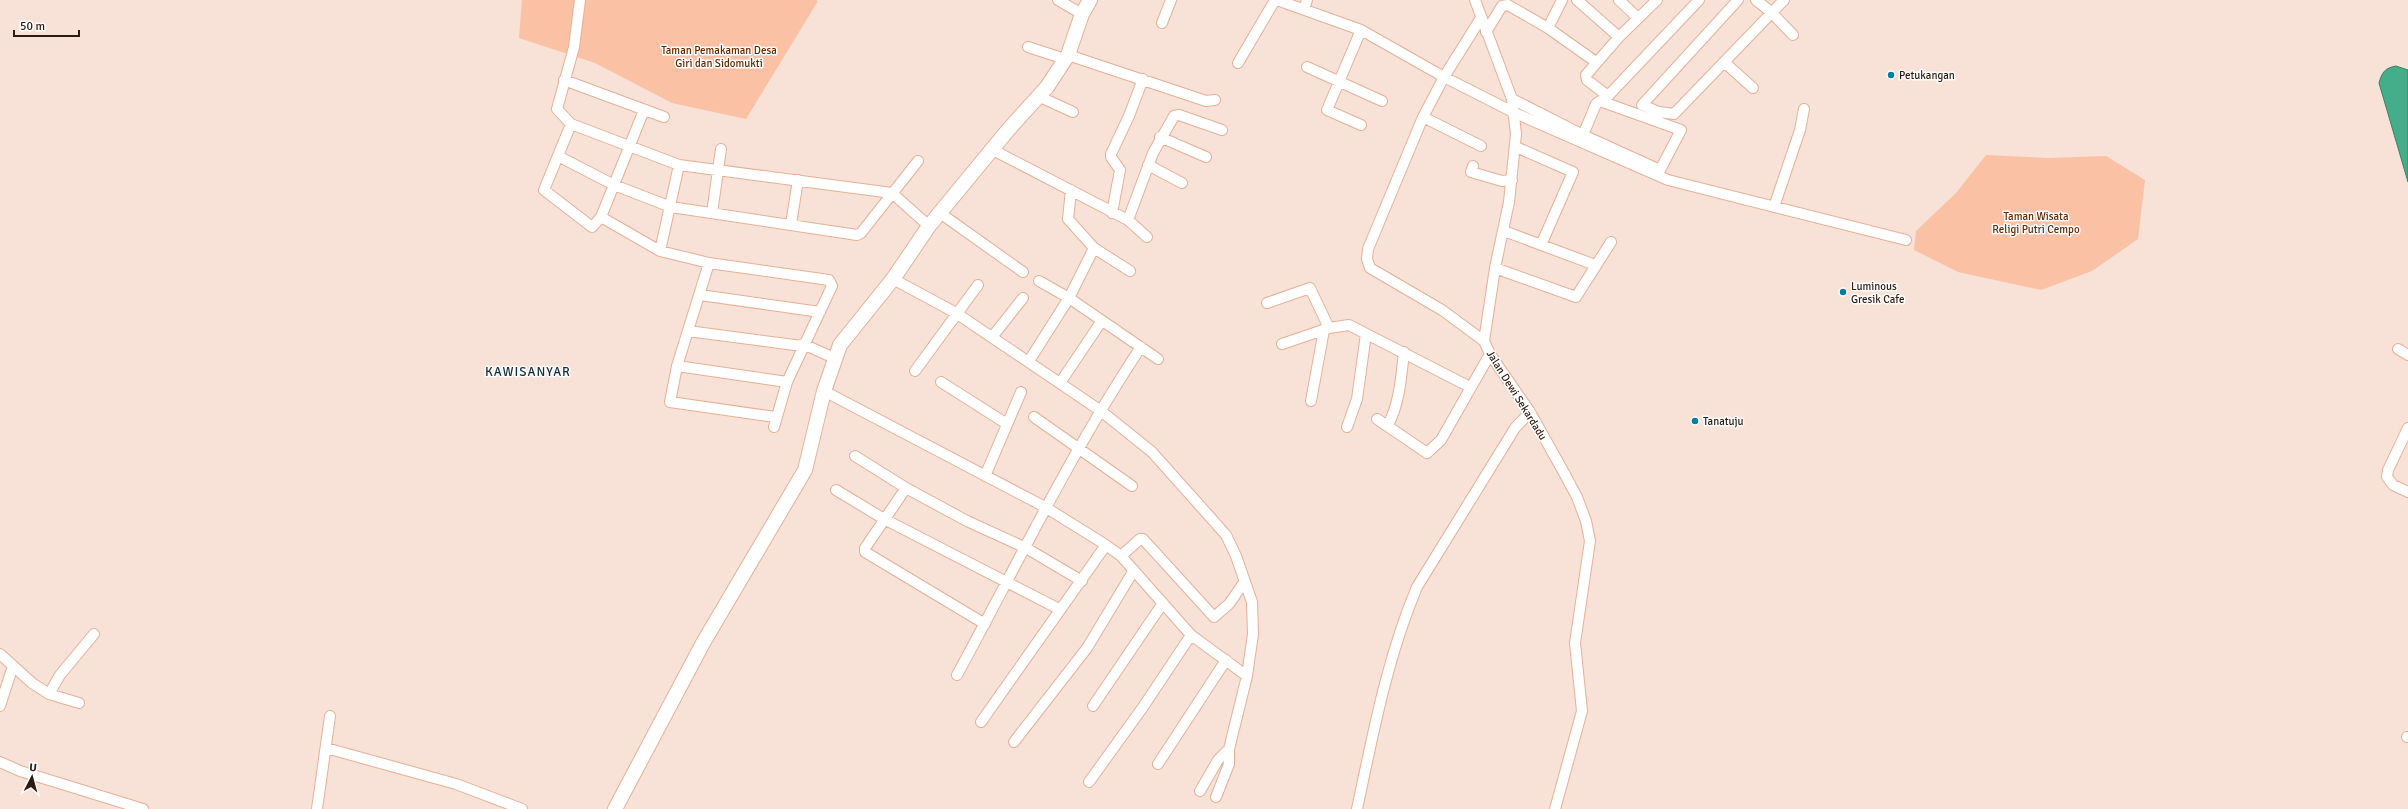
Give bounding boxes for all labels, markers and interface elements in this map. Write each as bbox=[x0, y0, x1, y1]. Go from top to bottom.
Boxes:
scale bar bbox=[14, 12, 79, 38]
text: 50 m bbox=[20, 19, 45, 34]
park label: Taman Pemakaman Desa Giri dan Sidomukti bbox=[661, 44, 777, 70]
place label: Petukangan bbox=[1899, 69, 1955, 82]
marker: Petukangan bbox=[1886, 70, 1896, 80]
park label: Taman Wisata Religi Putri Cempo bbox=[1992, 210, 2080, 236]
place label: Luminous Gresik Cafe bbox=[1851, 280, 1904, 306]
marker: Luminous Gresik Cafe bbox=[1838, 287, 1848, 297]
street label: Jalan Dewi Sekardadu bbox=[1484, 348, 1549, 443]
district label: KAWISANYAR bbox=[485, 364, 571, 380]
place label: Tanatuju bbox=[1703, 415, 1744, 428]
marker: Tanatuju bbox=[1690, 416, 1700, 426]
north arrow bbox=[12, 757, 52, 797]
text: U bbox=[29, 761, 37, 774]

